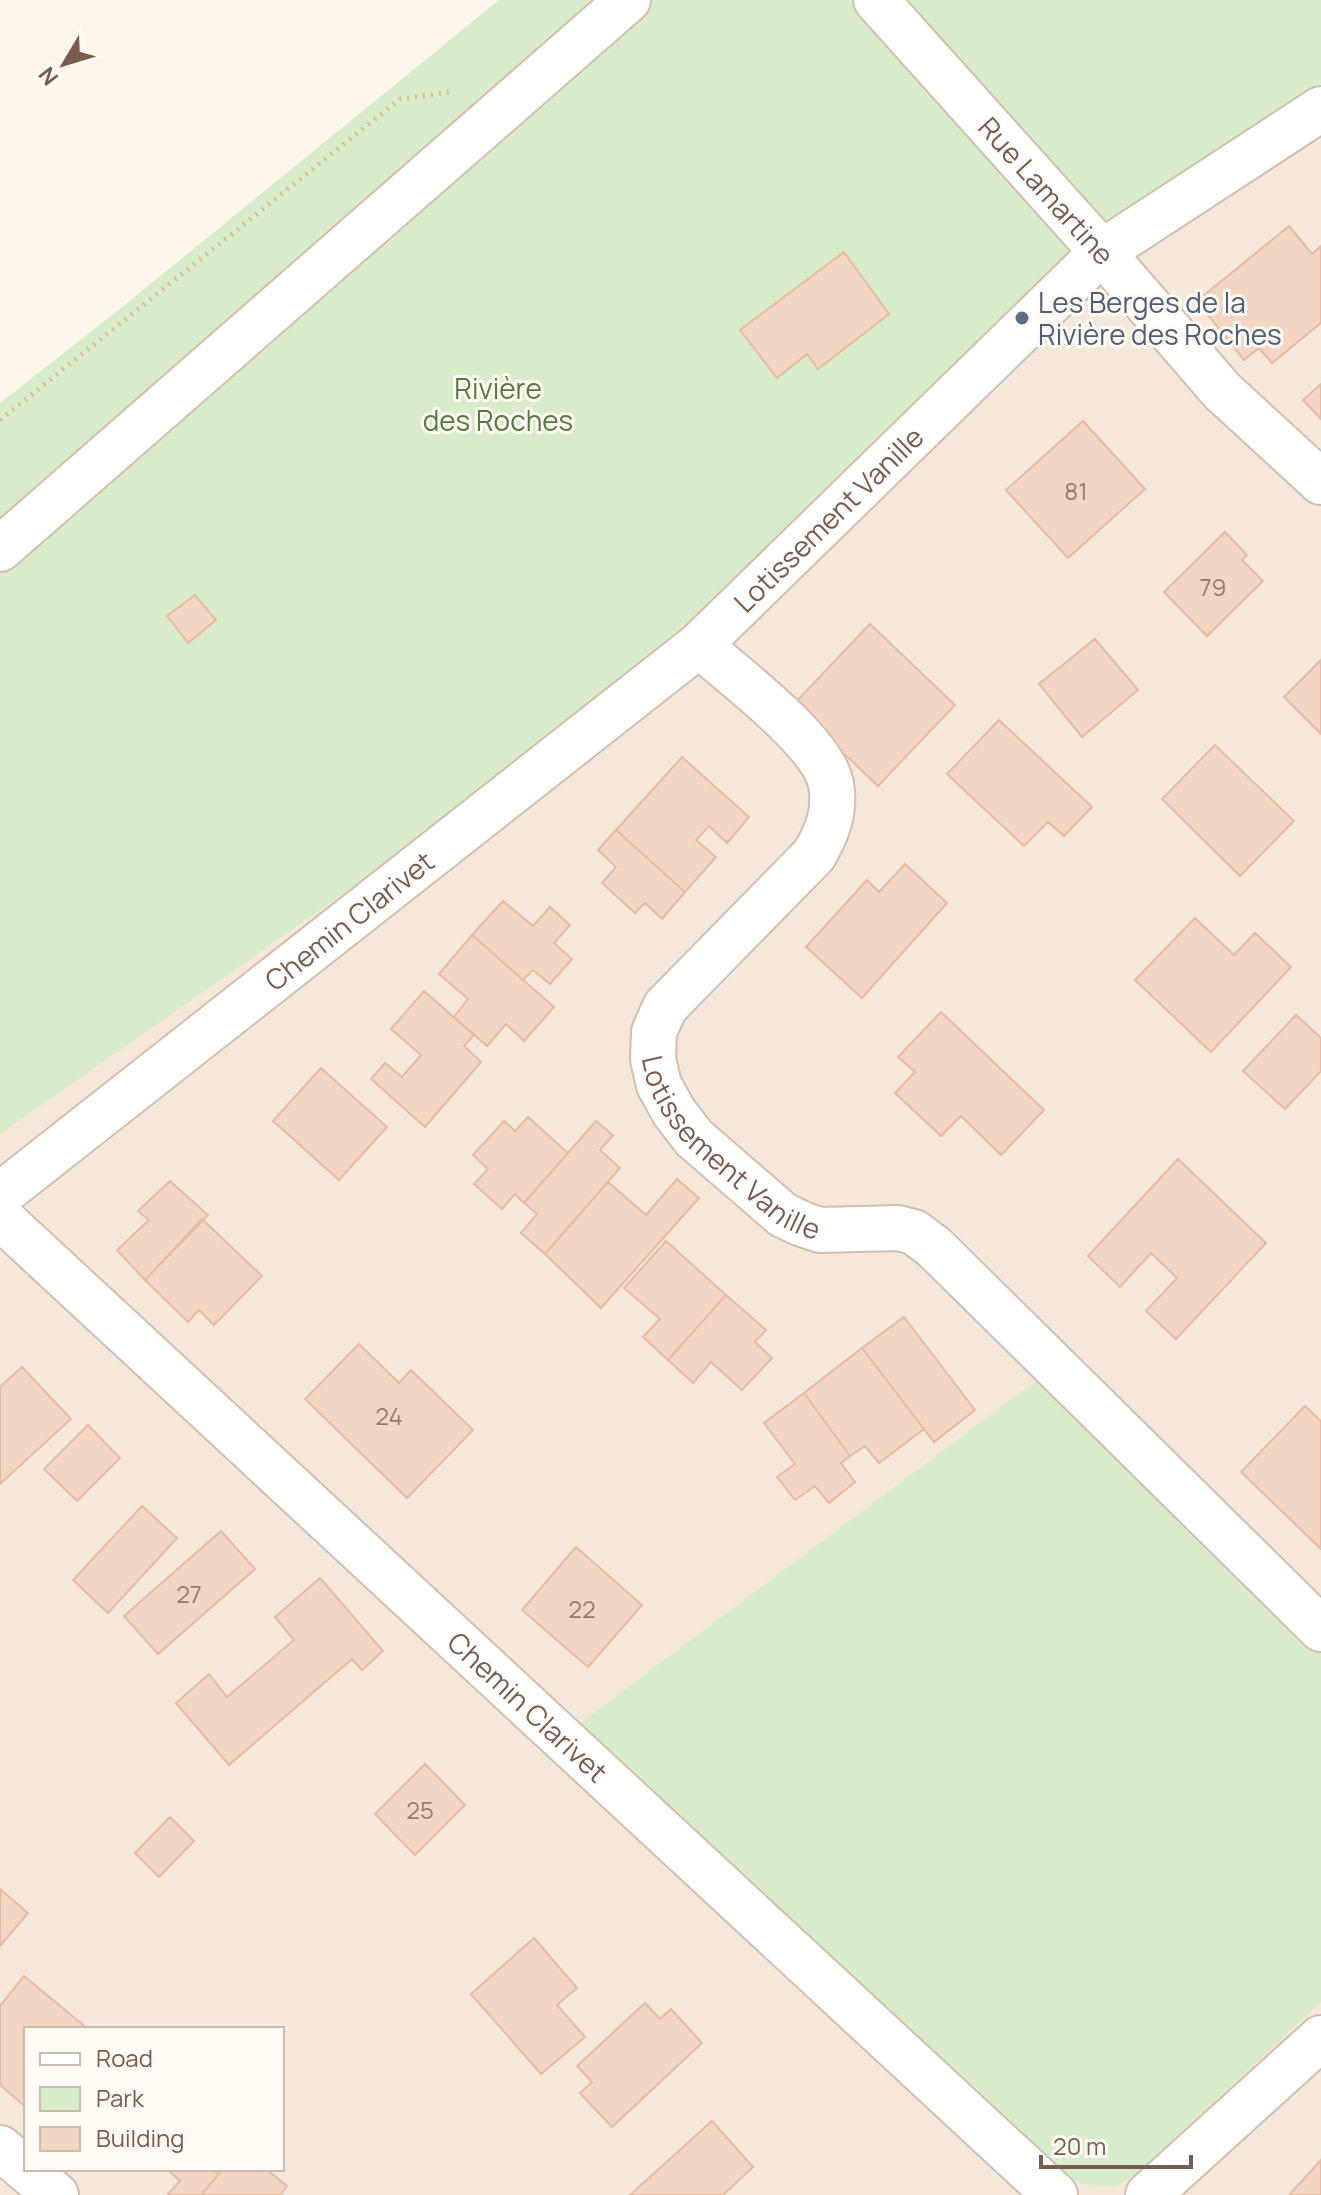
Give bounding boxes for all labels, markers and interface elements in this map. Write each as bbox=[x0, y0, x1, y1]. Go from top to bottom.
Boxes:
north arrow bbox=[24, 24, 104, 104]
text: N bbox=[32, 61, 65, 92]
street label: Rue Lamartine bbox=[971, 109, 1123, 272]
place label: Les Berges de la Rivière des Roches bbox=[1038, 283, 1282, 353]
marker: Les Berges de la Rivière des Roches bbox=[1013, 309, 1031, 327]
park label: Rivière des Roches bbox=[423, 369, 573, 439]
street label: Lotissement Vanille bbox=[725, 418, 931, 620]
house number: 81 bbox=[1064, 474, 1088, 507]
house number: 79 bbox=[1200, 570, 1226, 603]
street label: Chemin Clarivet bbox=[257, 842, 441, 999]
street label: Lotissement Vanille bbox=[634, 1051, 826, 1248]
house number: 24 bbox=[375, 1399, 403, 1432]
house number: 27 bbox=[176, 1577, 202, 1610]
house number: 22 bbox=[568, 1592, 596, 1625]
street label: Chemin Clarivet bbox=[440, 1623, 616, 1790]
house number: 25 bbox=[406, 1793, 434, 1826]
legend bbox=[24, 2027, 284, 2171]
text: Road bbox=[96, 2041, 153, 2074]
text: Park bbox=[96, 2081, 145, 2114]
scale bar bbox=[1041, 2119, 1191, 2169]
text: Building bbox=[96, 2121, 184, 2154]
text: 20 m bbox=[1053, 2129, 1106, 2162]

